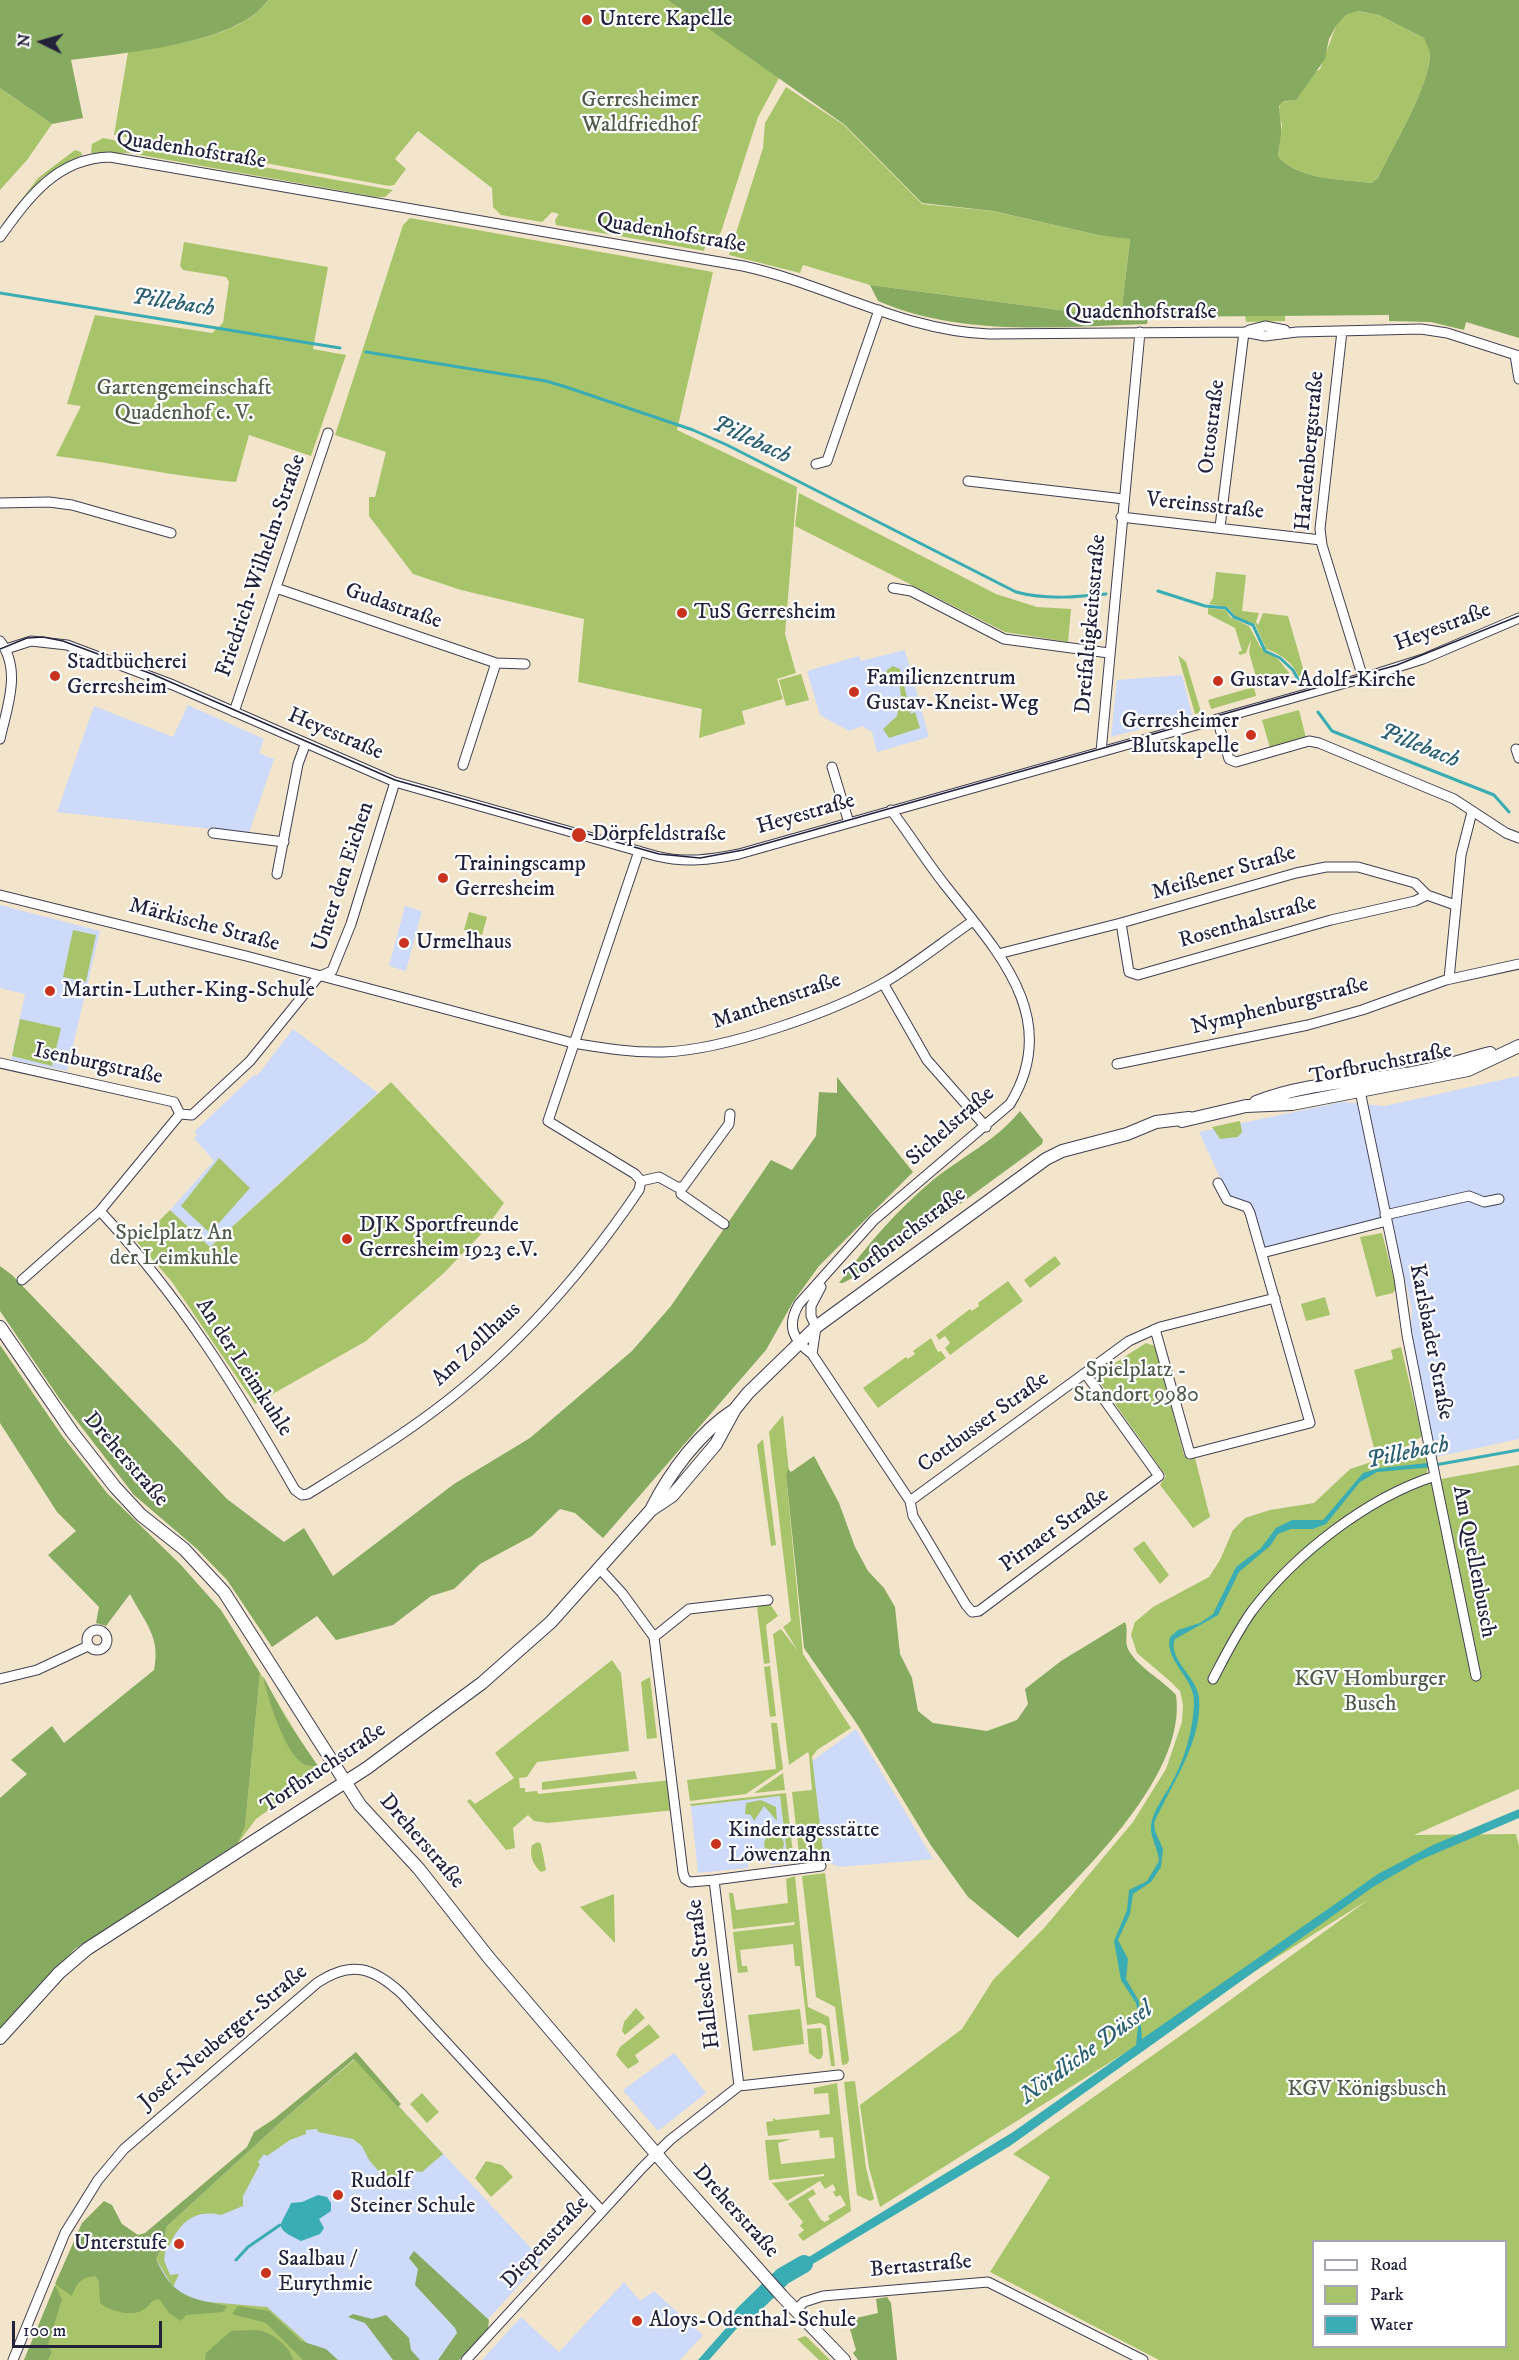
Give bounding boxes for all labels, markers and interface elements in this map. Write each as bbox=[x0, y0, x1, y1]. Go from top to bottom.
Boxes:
place label: Untere Kapelle bbox=[599, 7, 732, 33]
north arrow bbox=[12, 12, 72, 72]
marker: Untere Kapelle bbox=[580, 13, 594, 27]
text: N bbox=[14, 33, 35, 48]
park label: Gerresheimer Waldfriedhof bbox=[581, 88, 699, 140]
street label: Quadenhofstraße bbox=[114, 126, 268, 176]
street label: Quadenhofstraße bbox=[594, 208, 748, 260]
water label: Pillebach bbox=[129, 283, 217, 325]
street label: Quadenhofstraße bbox=[1065, 300, 1217, 326]
street label: Hardenbergstraße bbox=[1291, 370, 1331, 532]
park label: Gartengemeinschaft Quadenhof e. V. bbox=[97, 376, 271, 428]
street label: Ottostraße bbox=[1194, 378, 1232, 476]
water label: Pillebach bbox=[707, 410, 795, 472]
street label: Friedrich-Wilhelm-Straße bbox=[211, 451, 313, 681]
street label: Vereinsstraße bbox=[1145, 488, 1265, 526]
street label: Dreifaltigkeitsstraße bbox=[1071, 533, 1113, 715]
street label: Gudastraße bbox=[341, 578, 445, 636]
street label: Heyestraße bbox=[1391, 598, 1495, 658]
place label: TuS Gerresheim bbox=[694, 600, 836, 626]
marker: TuS Gerresheim bbox=[675, 606, 689, 620]
place label: Stadtbücherei Gerresheim bbox=[67, 650, 187, 702]
place label: Familienzentrum Gustav-Kneist-Weg bbox=[866, 666, 1038, 718]
place label: Gustav-Adolf-Kirche bbox=[1230, 668, 1416, 694]
marker: Stadtbücherei Gerresheim bbox=[48, 669, 62, 683]
marker: Gustav-Adolf-Kirche bbox=[1211, 674, 1225, 688]
marker: Familienzentrum Gustav-Kneist-Weg bbox=[847, 685, 861, 699]
street label: Heyestraße bbox=[283, 703, 387, 767]
place label: Gerresheimer Blutskapelle bbox=[1122, 709, 1239, 760]
water label: Pillebach bbox=[1375, 718, 1463, 776]
marker: Gerresheimer Blutskapelle bbox=[1244, 728, 1258, 742]
street label: Heyestraße bbox=[754, 788, 858, 842]
street label: Unter den Eichen bbox=[307, 799, 381, 955]
place label: Dörpfeldstraße bbox=[592, 822, 726, 848]
marker: Dörpfeldstraße bbox=[570, 826, 588, 844]
street label: Meißener Straße bbox=[1149, 841, 1299, 907]
place label: Trainingscamp Gerresheim bbox=[455, 852, 586, 903]
marker: Trainingscamp Gerresheim bbox=[436, 871, 450, 885]
street label: Rosenthalstraße bbox=[1176, 891, 1320, 955]
street label: Märkische Straße bbox=[126, 893, 282, 959]
place label: Urmelhaus bbox=[416, 930, 512, 956]
marker: Urmelhaus bbox=[397, 936, 411, 950]
street label: Manthenstraße bbox=[709, 968, 845, 1036]
street label: Nymphenburgstraße bbox=[1189, 972, 1371, 1042]
place label: Martin-Luther-King-Schule bbox=[62, 978, 315, 1004]
marker: Martin-Luther-King-Schule bbox=[43, 984, 57, 998]
street label: Isenburgstraße bbox=[31, 1038, 165, 1092]
street label: Torfbruchstraße bbox=[1308, 1038, 1454, 1092]
street label: Sichelstraße bbox=[902, 1082, 1000, 1172]
street label: Torfbruchstraße bbox=[840, 1182, 972, 1290]
place label: DJK Sportfreunde Gerresheim 1923 e.V. bbox=[359, 1213, 538, 1264]
park label: Spielplatz An der Leimkuhle bbox=[110, 1221, 238, 1272]
marker: DJK Sportfreunde Gerresheim 1923 e.V. bbox=[340, 1232, 354, 1246]
street label: Karlsbader Straße bbox=[1402, 1262, 1458, 1422]
street label: An der Leimkuhle bbox=[189, 1294, 297, 1442]
street label: Am Zollhaus bbox=[427, 1297, 527, 1393]
park label: Spielplatz - Standort 9980 bbox=[1073, 1358, 1199, 1410]
street label: Cottbusser Straße bbox=[913, 1367, 1055, 1479]
street label: Dreherstraße bbox=[77, 1407, 173, 1513]
water label: Pillebach bbox=[1364, 1431, 1452, 1477]
street label: Pirnaer Straße bbox=[995, 1483, 1115, 1579]
street label: Am Quellenbusch bbox=[1445, 1484, 1501, 1640]
park label: KGV Homburger Busch bbox=[1294, 1667, 1446, 1718]
street label: Torfbruchstraße bbox=[257, 1718, 391, 1820]
street label: Dreherstraße bbox=[373, 1789, 469, 1895]
place label: Kindertagesstätte Löwenzahn bbox=[728, 1818, 879, 1870]
marker: Kindertagesstätte Löwenzahn bbox=[709, 1837, 723, 1851]
street label: Hallesche Straße bbox=[683, 1898, 727, 2050]
street label: Josef-Neuberger-Straße bbox=[134, 1960, 314, 2116]
water label: Nördliche Düssel bbox=[1015, 1996, 1159, 2112]
park label: KGV Königsbusch bbox=[1287, 2077, 1447, 2103]
street label: Dreherstraße bbox=[686, 2160, 784, 2264]
place label: Rudolf Steiner Schule bbox=[350, 2169, 475, 2220]
marker: Rudolf Steiner Schule bbox=[331, 2188, 345, 2202]
street label: Diepenstraße bbox=[496, 2191, 596, 2295]
place label: Unterstufe bbox=[74, 2231, 167, 2257]
marker: Unterstufe bbox=[172, 2237, 186, 2251]
legend bbox=[1312, 2240, 1507, 2348]
place label: Saalbau / Eurythmie bbox=[278, 2247, 373, 2298]
street label: Bertastraße bbox=[869, 2249, 973, 2285]
text: Road bbox=[1370, 2254, 1407, 2276]
marker: Saalbau / Eurythmie bbox=[259, 2266, 273, 2280]
text: Park bbox=[1370, 2284, 1404, 2306]
place label: Aloys-Odenthal-Schule bbox=[649, 2308, 856, 2334]
scale bar bbox=[15, 2309, 165, 2347]
marker: Aloys-Odenthal-Schule bbox=[630, 2314, 644, 2328]
text: Water bbox=[1370, 2314, 1413, 2336]
text: 100 m bbox=[23, 2320, 66, 2342]

